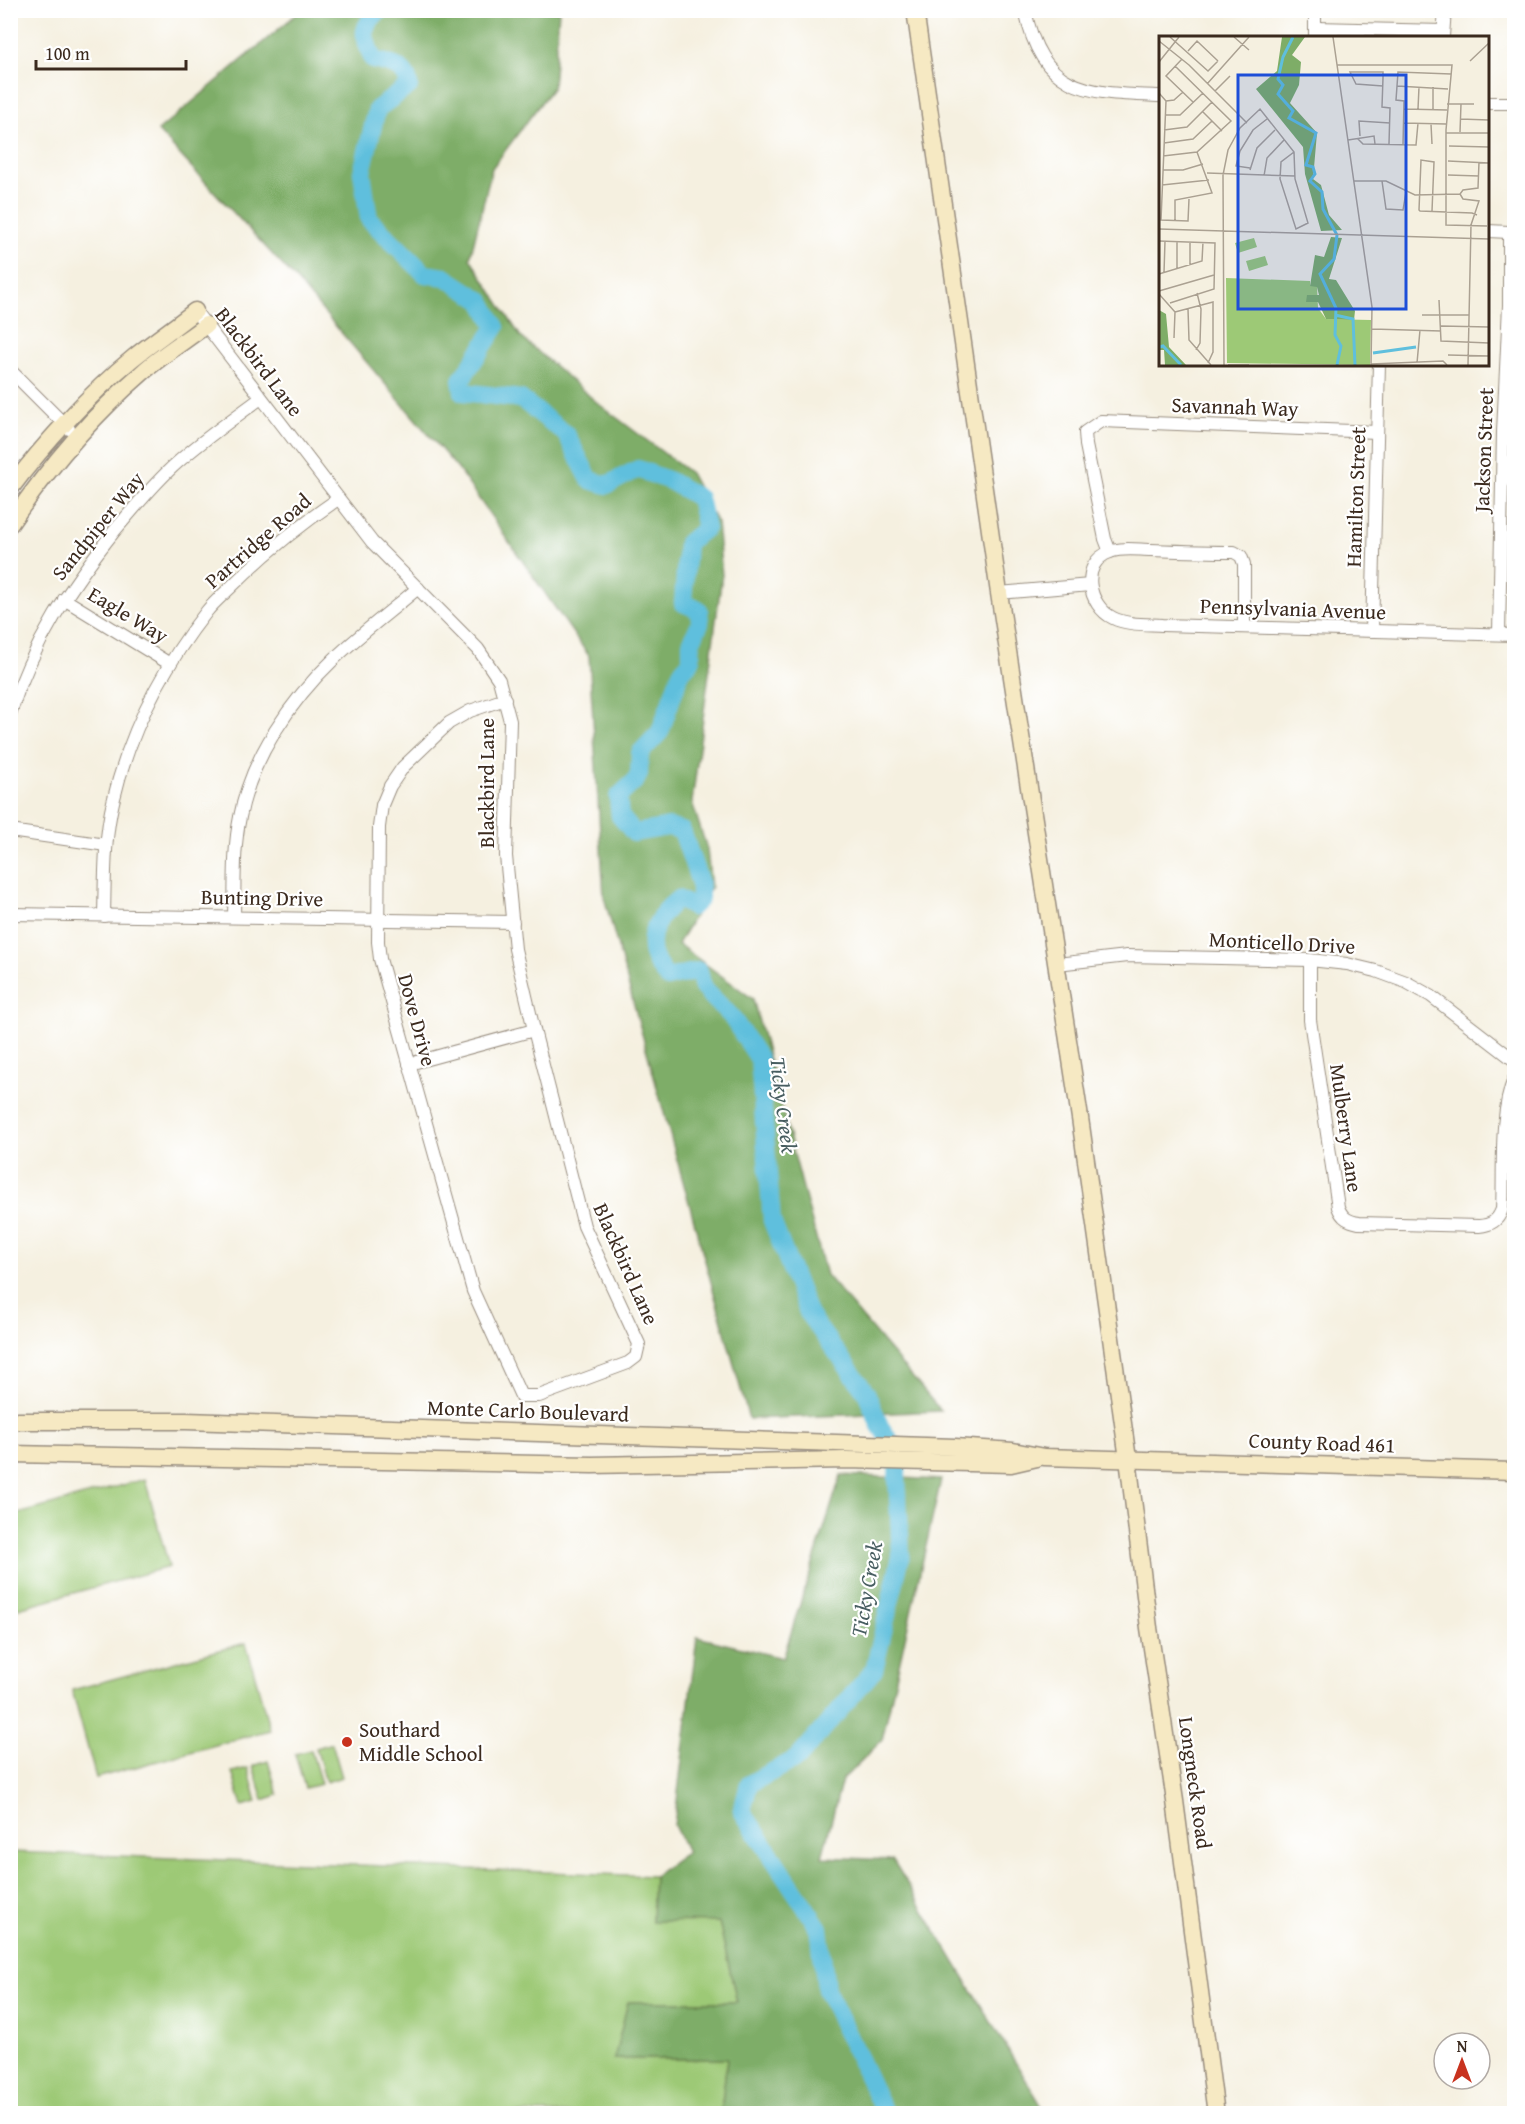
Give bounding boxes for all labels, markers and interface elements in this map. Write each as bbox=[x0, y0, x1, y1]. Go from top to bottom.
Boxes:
scale bar bbox=[36, 33, 186, 71]
inset map bbox=[1159, 36, 1489, 366]
text: 100 m bbox=[45, 40, 90, 67]
street label: Blackbird Lane bbox=[208, 300, 311, 423]
street label: Jackson Street bbox=[1466, 387, 1501, 516]
street label: Savannah Way bbox=[1171, 389, 1300, 424]
street label: Hamilton Street bbox=[1338, 426, 1373, 568]
street label: Sandpiper Way bbox=[44, 464, 152, 587]
street label: Partridge Road bbox=[198, 485, 318, 596]
street label: Eagle Way bbox=[82, 578, 175, 651]
street label: Pennsylvania Avenue bbox=[1199, 590, 1387, 627]
street label: Blackbird Lane bbox=[471, 718, 502, 848]
street label: Bunting Drive bbox=[201, 881, 324, 914]
street label: Monticello Drive bbox=[1208, 923, 1356, 962]
street label: Dove Drive bbox=[390, 970, 445, 1070]
water label: Ticky Creek bbox=[762, 1055, 806, 1156]
street label: Mulberry Lane bbox=[1322, 1062, 1371, 1194]
street label: Blackbird Lane bbox=[586, 1198, 667, 1330]
street label: Monte Carlo Boulevard bbox=[426, 1391, 630, 1430]
street label: County Road 461 bbox=[1248, 1424, 1396, 1461]
water label: Ticky Creek bbox=[842, 1538, 890, 1639]
place label: Southard Middle School bbox=[359, 1714, 483, 1769]
street label: Longneck Road bbox=[1171, 1715, 1220, 1852]
marker: Southard Middle School bbox=[340, 1735, 354, 1749]
north arrow bbox=[1432, 2031, 1492, 2091]
text: N bbox=[1457, 2034, 1468, 2058]

